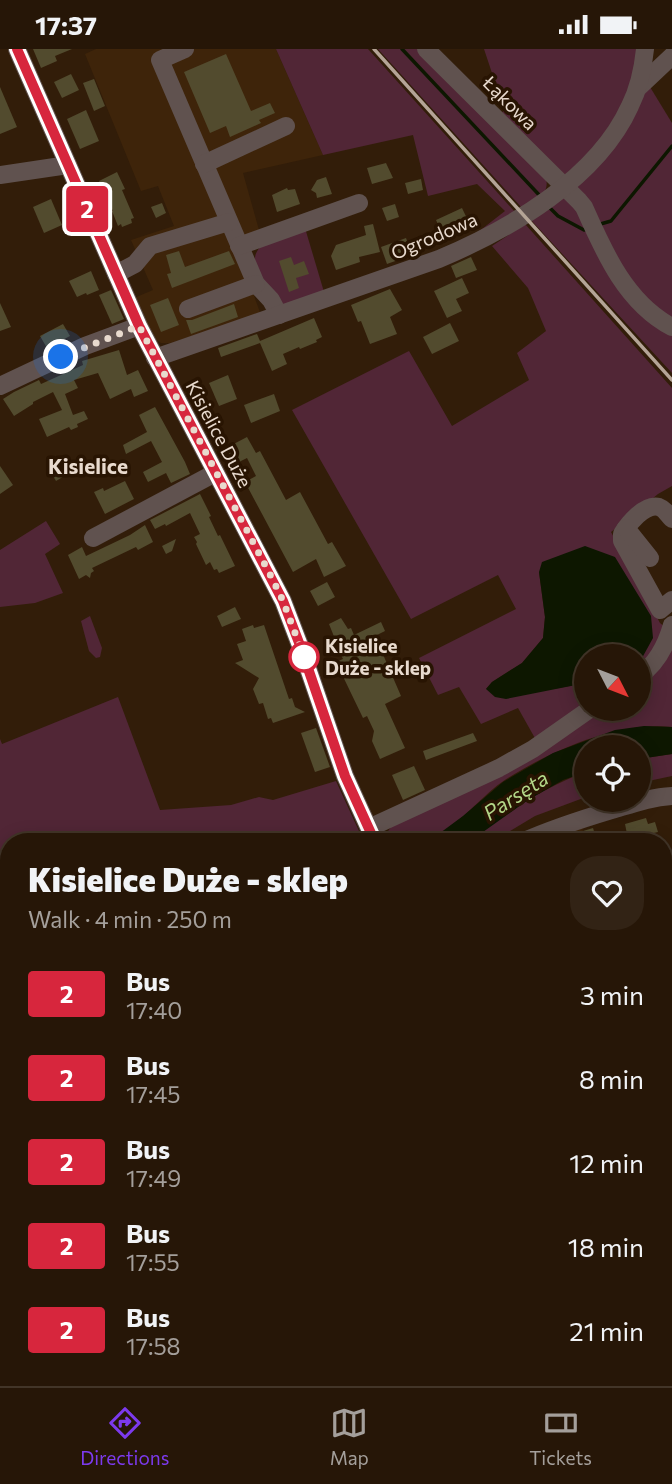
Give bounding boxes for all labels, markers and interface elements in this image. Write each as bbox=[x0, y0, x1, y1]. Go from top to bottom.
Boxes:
text: 17:37 bbox=[35, 9, 97, 40]
street label: Łąkowa bbox=[478, 70, 542, 134]
line badge: 2 bbox=[64, 186, 110, 232]
text: 2 bbox=[80, 194, 94, 223]
street label: Ogrodowa bbox=[387, 207, 480, 264]
your location bbox=[43, 339, 78, 374]
street label: Kisielice Duże bbox=[182, 376, 257, 491]
district label: Kisielice bbox=[48, 453, 128, 478]
place label: Kisielice Duże - sklep bbox=[325, 634, 431, 679]
marker: Kisielice Duże - sklep bbox=[289, 642, 319, 672]
north arrow bbox=[574, 644, 651, 721]
map controls bbox=[574, 644, 651, 812]
button: locate bbox=[574, 735, 651, 812]
water label: Parsęta bbox=[478, 765, 552, 825]
button: heart bbox=[570, 856, 644, 930]
text: Kisielice Duże - sklep bbox=[28, 858, 348, 899]
text: Walk · 4 min · 250 m bbox=[28, 905, 232, 933]
text: Bus bbox=[126, 965, 170, 996]
text: 2 bbox=[60, 979, 73, 1008]
text: 3 min bbox=[580, 979, 644, 1010]
text: 17:40 bbox=[126, 996, 182, 1024]
text: Bus bbox=[126, 1049, 170, 1080]
text: 2 bbox=[60, 1063, 73, 1092]
text: 8 min bbox=[579, 1063, 644, 1094]
text: 17:45 bbox=[126, 1080, 180, 1108]
text: Bus bbox=[126, 1133, 170, 1164]
text: 2 bbox=[60, 1147, 73, 1176]
text: 12 min bbox=[569, 1147, 644, 1178]
text: 17:49 bbox=[126, 1164, 181, 1192]
text: Bus bbox=[126, 1217, 170, 1248]
text: 2 bbox=[60, 1231, 73, 1260]
text: 18 min bbox=[568, 1231, 644, 1262]
text: 17:55 bbox=[126, 1248, 180, 1276]
text: Bus bbox=[126, 1301, 170, 1332]
text: 2 bbox=[60, 1315, 73, 1344]
text: 21 min bbox=[569, 1315, 644, 1346]
text: 17:58 bbox=[126, 1332, 181, 1360]
tab: Directions bbox=[80, 1404, 169, 1469]
tab: Map bbox=[330, 1404, 369, 1469]
tab: Tickets bbox=[529, 1404, 592, 1469]

